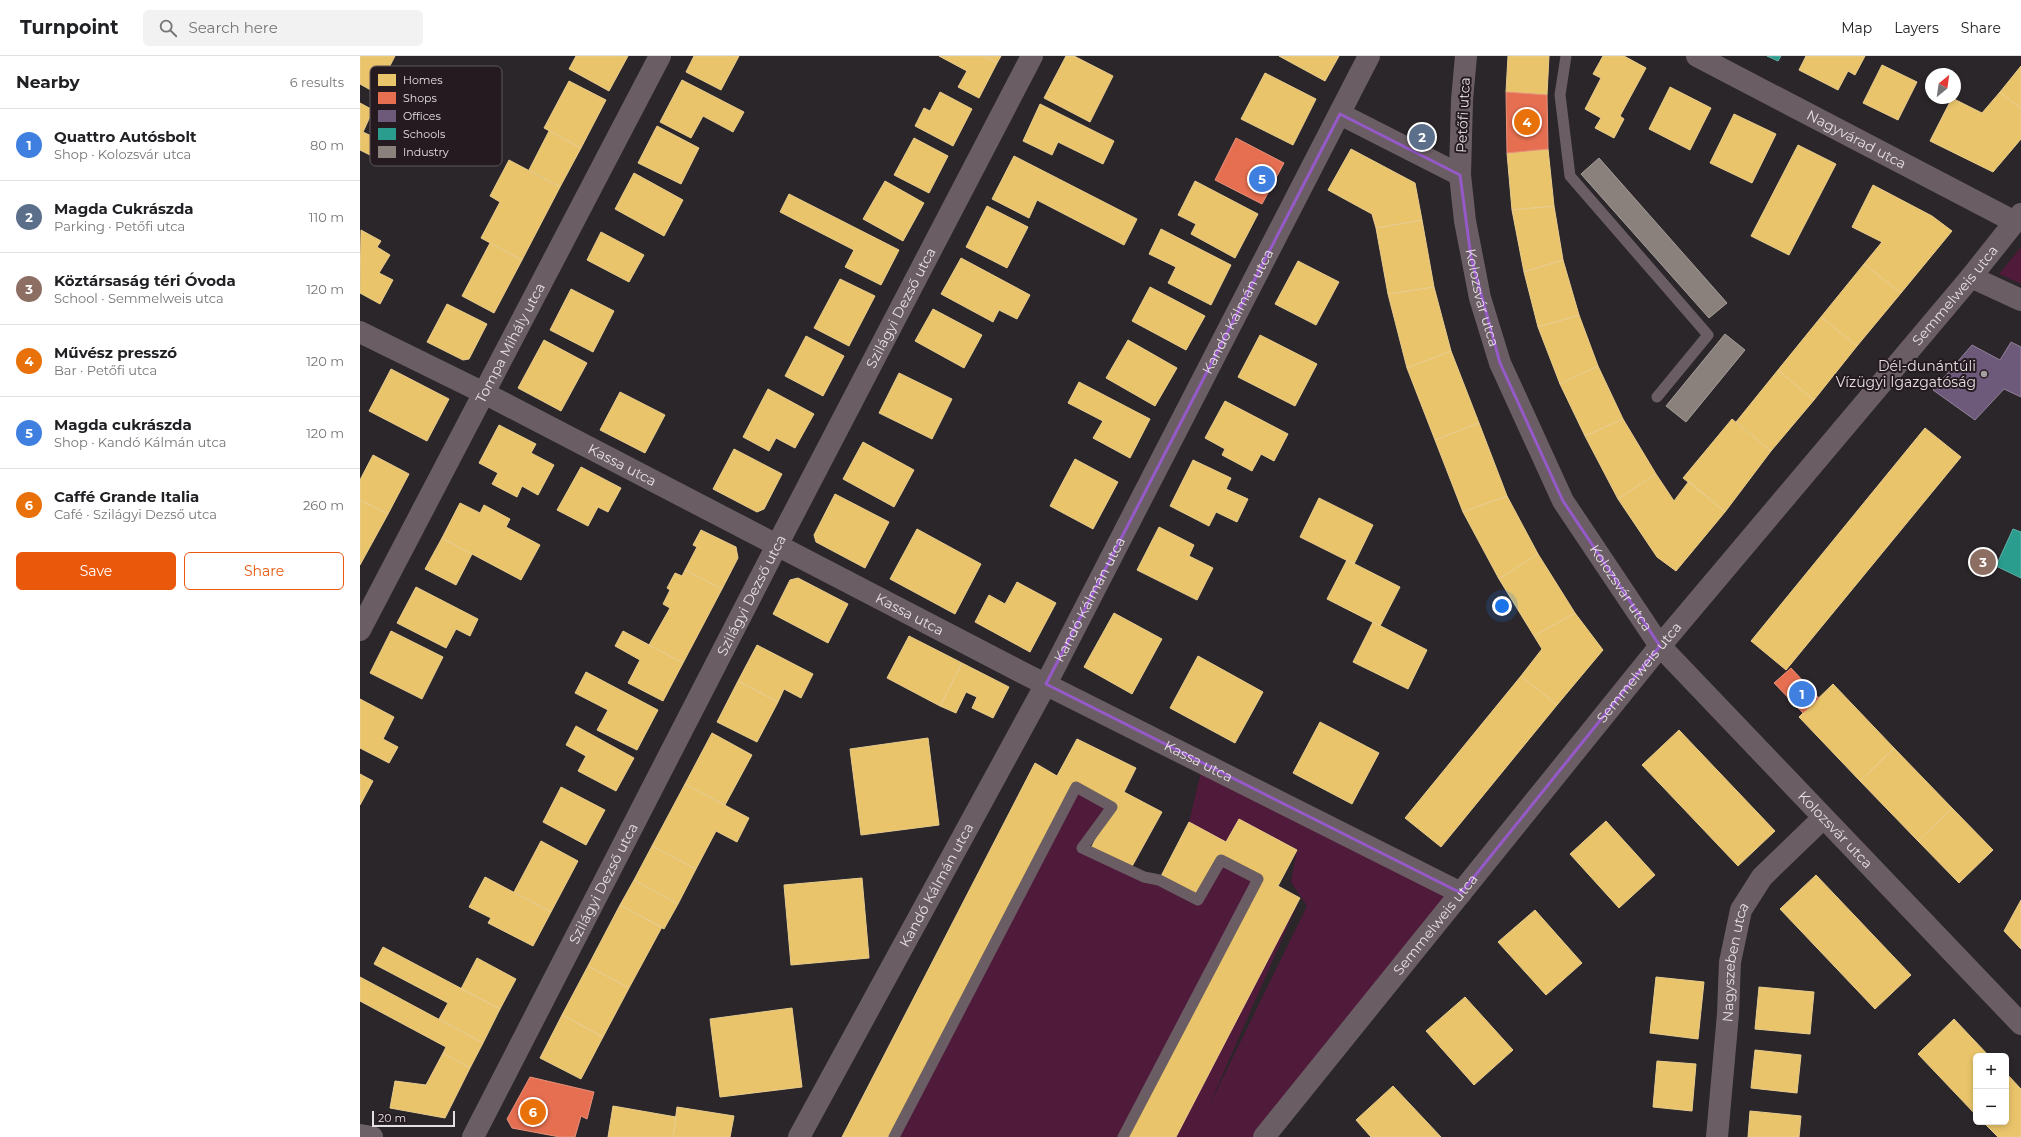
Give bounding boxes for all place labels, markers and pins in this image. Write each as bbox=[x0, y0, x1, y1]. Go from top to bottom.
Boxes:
pin: 4 bbox=[1514, 107, 1540, 137]
pin: 2 bbox=[1409, 122, 1435, 152]
pin: 5 bbox=[1249, 164, 1275, 194]
place label: Dél-dunántúli Vízügyi Igazgatóság bbox=[1836, 357, 1976, 391]
marker: Dél-dunántúli Vízügyi Igazgatóság bbox=[1979, 369, 1989, 379]
pin: 3 bbox=[1970, 547, 1996, 577]
pin: 1 bbox=[1789, 679, 1815, 709]
pin: 6 bbox=[520, 1097, 546, 1127]

